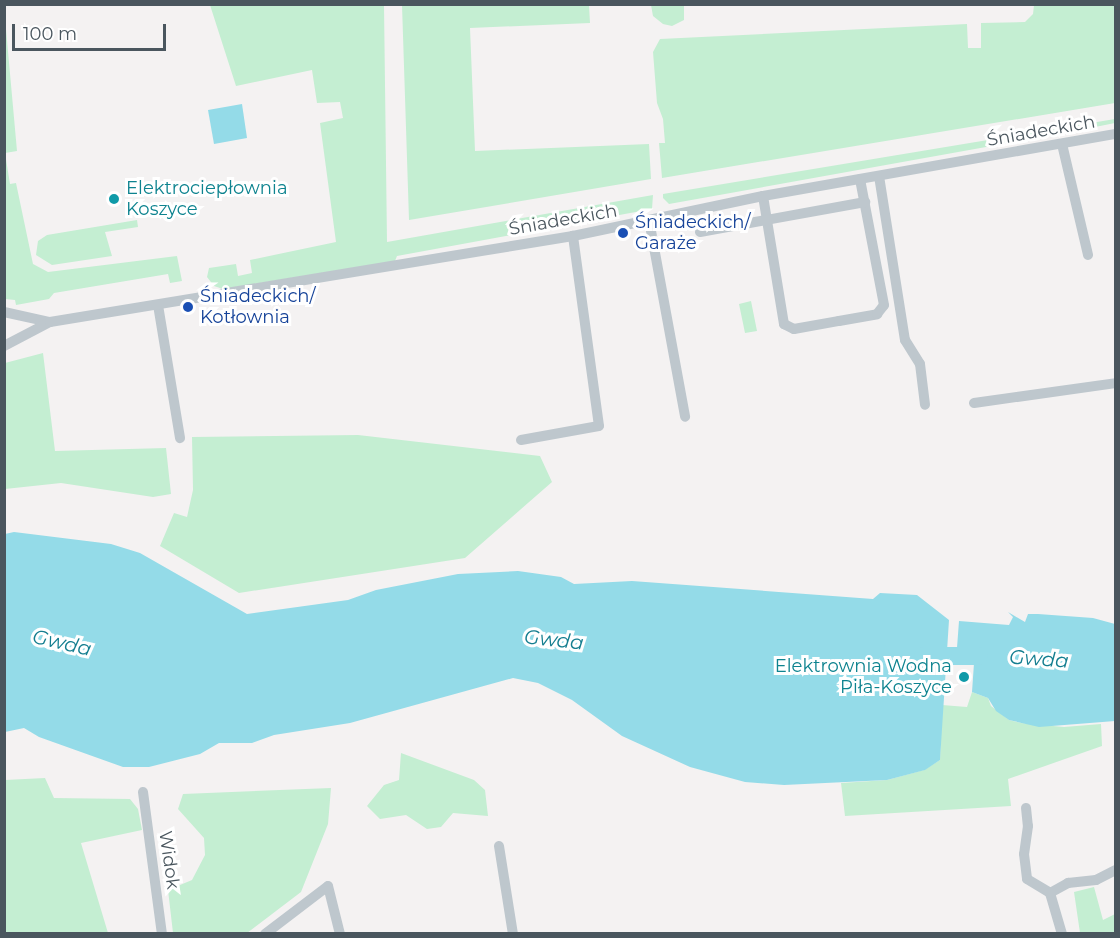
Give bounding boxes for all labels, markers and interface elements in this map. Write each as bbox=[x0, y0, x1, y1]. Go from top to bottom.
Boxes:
scale bar bbox=[15, 12, 170, 50]
text: 100 m bbox=[23, 23, 77, 45]
street label: Śniadeckich bbox=[985, 111, 1097, 151]
place label: Elektrociepłownia Koszyce bbox=[126, 178, 288, 220]
marker: Elektrociepłownia Koszyce bbox=[107, 192, 121, 206]
street label: Śniadeckich bbox=[507, 200, 619, 240]
place label: Śniadeckich/ Garaże bbox=[635, 212, 751, 254]
marker: Śniadeckich/ Garaże bbox=[616, 226, 630, 240]
place label: Śniadeckich/ Kotłownia bbox=[200, 286, 316, 328]
marker: Śniadeckich/ Kotłownia bbox=[181, 300, 195, 314]
water label: Gwda bbox=[30, 625, 94, 661]
water label: Gwda bbox=[523, 625, 585, 655]
water label: Gwda bbox=[1008, 645, 1070, 673]
place label: Elektrownia Wodna Piła-Koszyce bbox=[775, 656, 952, 698]
marker: Elektrownia Wodna Piła-Koszyce bbox=[957, 670, 971, 684]
street label: Widok bbox=[154, 829, 184, 891]

